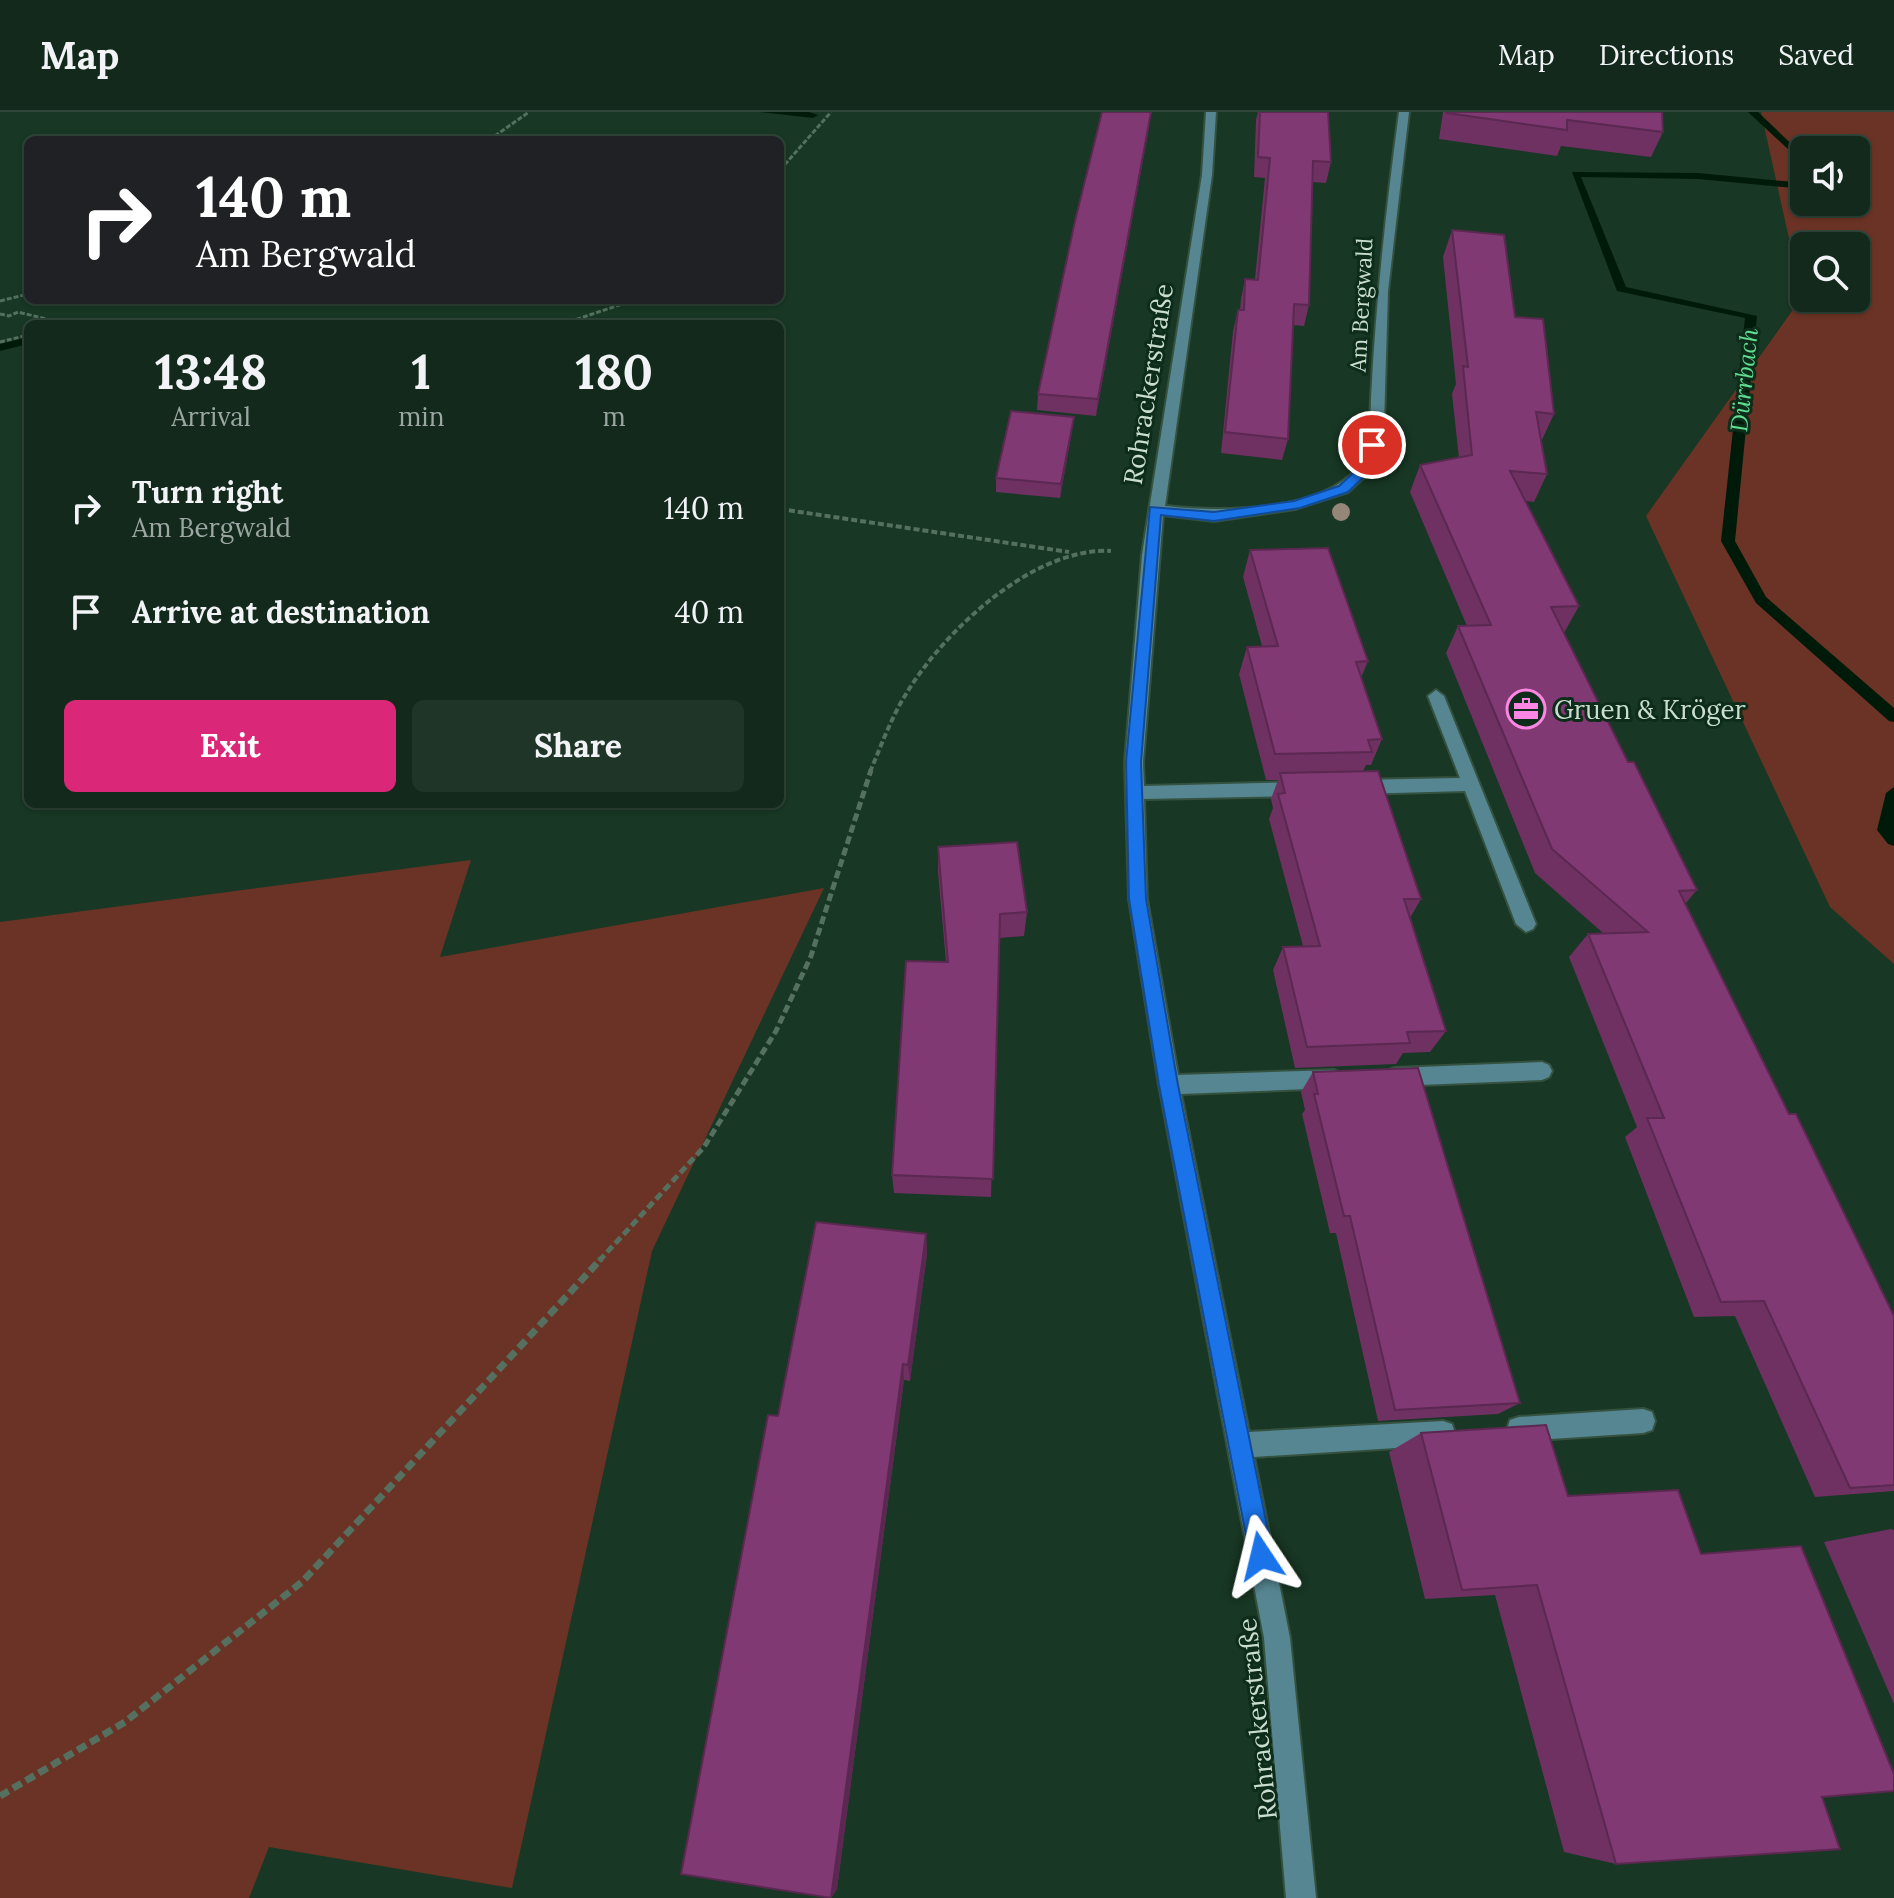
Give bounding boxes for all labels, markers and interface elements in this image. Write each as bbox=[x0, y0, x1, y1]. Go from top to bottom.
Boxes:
text: Map bbox=[40, 31, 119, 79]
text: Map bbox=[1498, 37, 1555, 73]
text: Directions bbox=[1599, 37, 1734, 73]
text: Saved bbox=[1778, 37, 1854, 73]
map controls bbox=[1790, 136, 1870, 312]
button: sound bbox=[1790, 136, 1870, 216]
text: 140 m bbox=[196, 161, 351, 232]
icon: right bbox=[64, 168, 168, 272]
text: Am Bergwald bbox=[196, 231, 416, 277]
button: search bbox=[1790, 232, 1870, 312]
street label: Am Bergwald bbox=[1343, 237, 1379, 374]
street label: Rohrackerstraße bbox=[1116, 281, 1180, 487]
water label: Dürrbach bbox=[1723, 326, 1765, 433]
text: 13:48 bbox=[155, 341, 267, 402]
text: 1 bbox=[412, 341, 431, 402]
text: 180 bbox=[575, 341, 653, 402]
text: Arrival bbox=[171, 400, 251, 433]
text: min bbox=[398, 400, 444, 433]
text: m bbox=[603, 400, 626, 433]
pin bbox=[1338, 411, 1406, 479]
icon: arrive bbox=[1350, 423, 1394, 467]
text: Turn right bbox=[132, 473, 283, 511]
icon: right bbox=[64, 486, 108, 530]
text: 140 m bbox=[663, 489, 744, 527]
text: Am Bergwald bbox=[132, 511, 291, 544]
icon: arrive bbox=[64, 590, 108, 634]
text: Arrive at destination bbox=[132, 593, 430, 631]
text: 40 m bbox=[674, 593, 744, 631]
office icon: Gruen & Kröger bbox=[1505, 688, 1547, 730]
place label: Gruen & Kröger bbox=[1554, 693, 1747, 726]
button: Exit bbox=[64, 700, 396, 792]
button: Share bbox=[412, 700, 744, 792]
position arrow bbox=[1219, 1514, 1303, 1598]
street label: Rohrackerstraße bbox=[1230, 1616, 1284, 1822]

